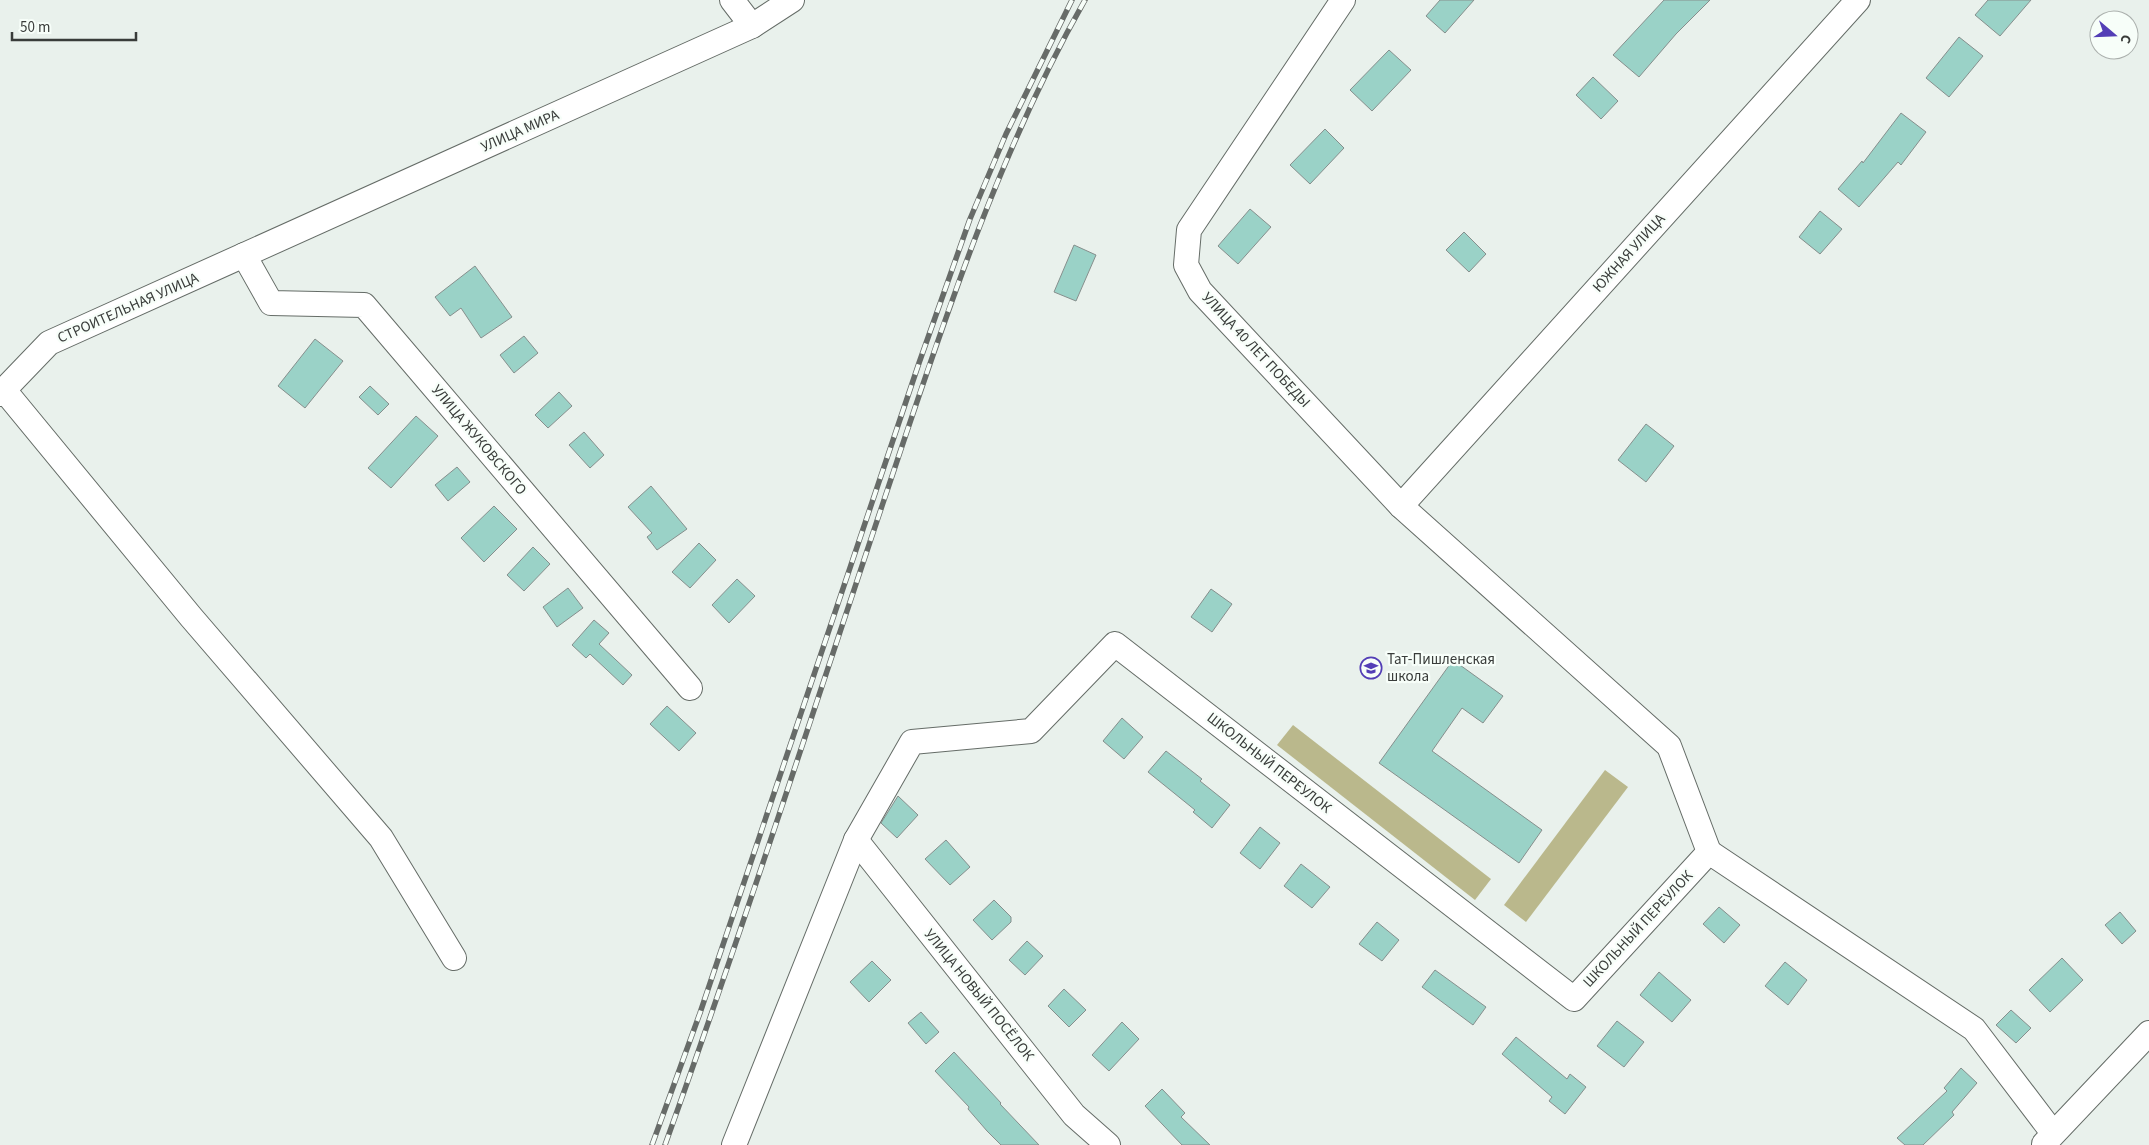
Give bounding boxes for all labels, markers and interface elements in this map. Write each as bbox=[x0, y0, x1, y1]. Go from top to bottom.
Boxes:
scale bar bbox=[12, 10, 136, 42]
north arrow bbox=[2089, 10, 2139, 60]
text: 50 m bbox=[20, 17, 50, 38]
text: С bbox=[2115, 32, 2136, 46]
street label: УЛИЦА МИРА bbox=[478, 104, 563, 158]
street label: ЮЖНАЯ УЛИЦА bbox=[1588, 208, 1671, 297]
street label: СТРОИТЕЛЬНАЯ УЛИЦА bbox=[54, 267, 203, 349]
street label: УЛИЦА 40 ЛЕТ ПОБЕДЫ bbox=[1197, 288, 1315, 412]
street label: УЛИЦА ЖУКОВСКОГО bbox=[427, 380, 532, 500]
place label: Тат-Пишленская школа bbox=[1387, 649, 1495, 687]
school or university icon: Тат-Пишленская школа bbox=[1359, 656, 1383, 680]
street label: ШКОЛЬНЫЙ ПЕРЕУЛОК bbox=[1202, 708, 1336, 819]
street label: ШКОЛЬНЫЙ ПЕРЕУЛОК bbox=[1578, 866, 1698, 992]
street label: УЛИЦА НОВЫЙ ПОСЁЛОК bbox=[919, 924, 1039, 1066]

